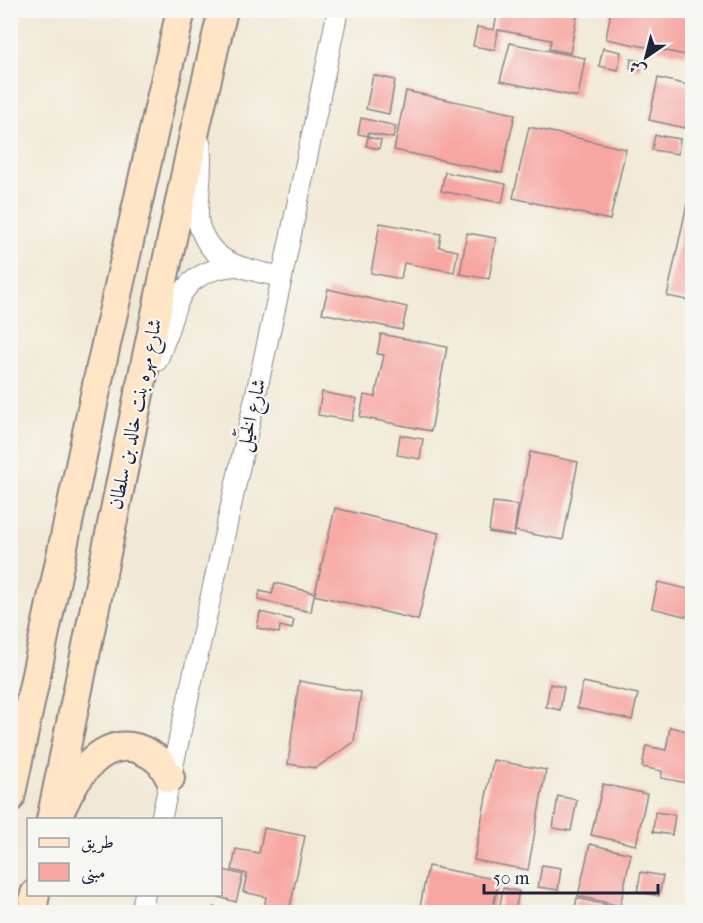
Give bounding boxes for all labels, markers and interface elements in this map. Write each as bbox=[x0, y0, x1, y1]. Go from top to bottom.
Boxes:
north arrow bbox=[616, 27, 676, 87]
text: ش bbox=[626, 57, 650, 81]
street label: شارع مهره بنت خالد بن سلطان bbox=[104, 316, 172, 513]
street label: شارع الخَيْل bbox=[228, 376, 276, 455]
legend bbox=[27, 818, 222, 896]
text: طريق bbox=[81, 832, 114, 854]
scale bar bbox=[484, 857, 658, 895]
text: مبنى bbox=[81, 862, 106, 885]
text: 50 m bbox=[493, 868, 530, 889]

